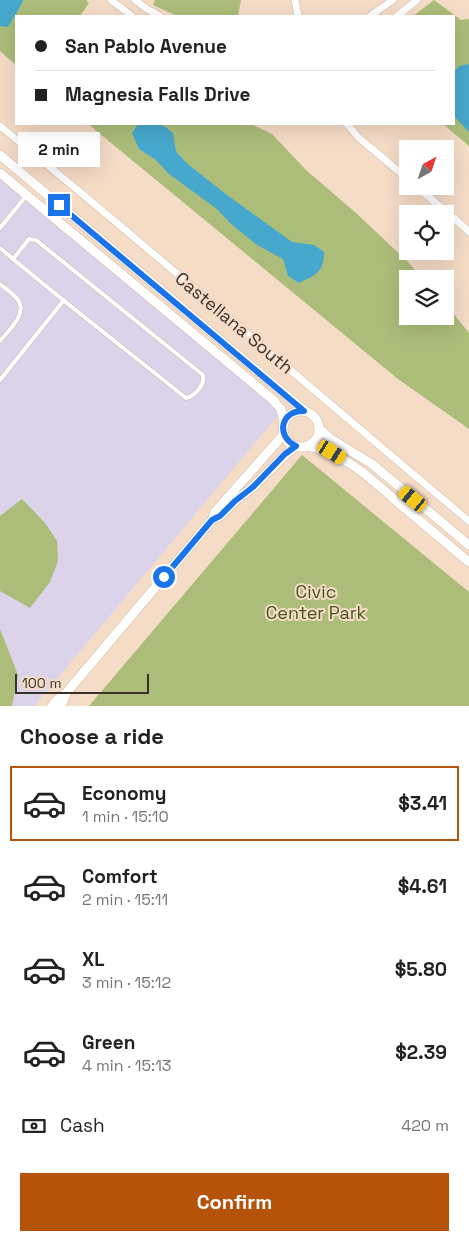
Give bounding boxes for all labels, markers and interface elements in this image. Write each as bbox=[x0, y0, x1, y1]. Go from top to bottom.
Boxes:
text: San Pablo Avenue bbox=[65, 34, 227, 59]
text: Magnesia Falls Drive bbox=[65, 82, 250, 107]
callout: 2 min bbox=[18, 132, 100, 168]
text: 2 min bbox=[38, 139, 80, 160]
north arrow bbox=[399, 140, 454, 195]
map controls bbox=[399, 140, 454, 325]
route end bbox=[48, 194, 70, 216]
button: locate bbox=[399, 205, 454, 260]
street label: Castellana South bbox=[170, 266, 298, 379]
button: layers bbox=[399, 270, 454, 325]
car bbox=[315, 438, 348, 466]
car bbox=[396, 484, 429, 514]
route start bbox=[153, 566, 175, 588]
park label: Civic Center Park bbox=[266, 580, 367, 624]
scale bar bbox=[15, 671, 149, 694]
text: 100 m bbox=[22, 674, 61, 692]
text: Choose a ride bbox=[20, 722, 164, 750]
icon: car bbox=[22, 781, 67, 826]
text: Economy bbox=[82, 781, 166, 806]
text: $3.41 bbox=[398, 791, 447, 816]
text: 1 min · 15:10 bbox=[82, 806, 169, 827]
icon: car bbox=[22, 864, 67, 909]
text: Comfort bbox=[82, 864, 158, 889]
text: $4.61 bbox=[398, 874, 447, 899]
text: 2 min · 15:11 bbox=[82, 889, 168, 910]
icon: car bbox=[22, 947, 67, 992]
text: XL bbox=[82, 947, 105, 972]
text: $5.80 bbox=[395, 957, 447, 982]
text: 3 min · 15:12 bbox=[82, 972, 171, 993]
icon: car bbox=[22, 1030, 67, 1075]
text: Green bbox=[82, 1030, 135, 1055]
text: $2.39 bbox=[395, 1040, 447, 1065]
text: 4 min · 15:13 bbox=[82, 1055, 172, 1076]
icon: cash bbox=[20, 1112, 48, 1140]
text: Cash bbox=[60, 1113, 105, 1138]
text: 420 m bbox=[401, 1115, 449, 1136]
button: Confirm bbox=[20, 1173, 449, 1231]

